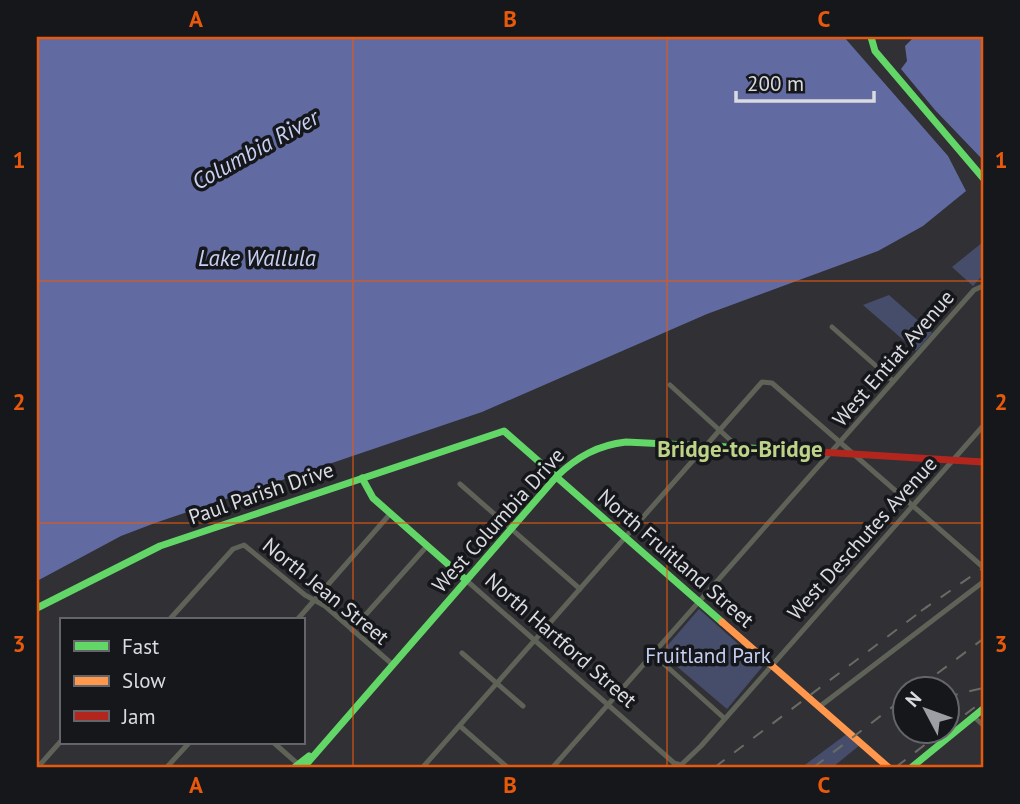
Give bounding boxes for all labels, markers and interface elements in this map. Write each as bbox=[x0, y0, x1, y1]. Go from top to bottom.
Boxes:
text: A bbox=[189, 4, 203, 33]
text: B bbox=[503, 4, 517, 33]
text: C bbox=[818, 4, 831, 33]
scale bar bbox=[736, 60, 875, 104]
text: 200 m bbox=[747, 70, 804, 97]
water label: Columbia River bbox=[186, 102, 325, 196]
text: 1 bbox=[12, 145, 26, 174]
text: 1 bbox=[994, 145, 1008, 174]
water label: Lake Wallula bbox=[198, 243, 316, 272]
street label: West Entiat Avenue bbox=[826, 284, 960, 432]
text: 2 bbox=[12, 387, 26, 416]
text: 2 bbox=[994, 387, 1008, 416]
district label: Bridge-to-Bridge bbox=[657, 434, 823, 463]
street label: West Columbia Drive bbox=[426, 442, 570, 598]
street label: West Deschutes Avenue bbox=[781, 450, 943, 626]
street label: Paul Parish Drive bbox=[185, 456, 337, 530]
street label: North Fruitland Street bbox=[592, 483, 760, 633]
street label: North Jean Street bbox=[257, 532, 395, 650]
street label: North Hartford Street bbox=[480, 567, 642, 713]
legend bbox=[60, 618, 304, 744]
text: 3 bbox=[12, 629, 26, 658]
text: 3 bbox=[994, 629, 1008, 658]
text: Fast bbox=[122, 633, 159, 660]
park label: Fruitland Park bbox=[645, 642, 771, 669]
text: Slow bbox=[122, 667, 166, 694]
north arrow bbox=[890, 674, 960, 744]
text: N bbox=[900, 686, 926, 711]
text: Jam bbox=[121, 703, 156, 730]
text: A bbox=[189, 770, 203, 799]
text: B bbox=[503, 770, 517, 799]
text: C bbox=[818, 770, 831, 799]

